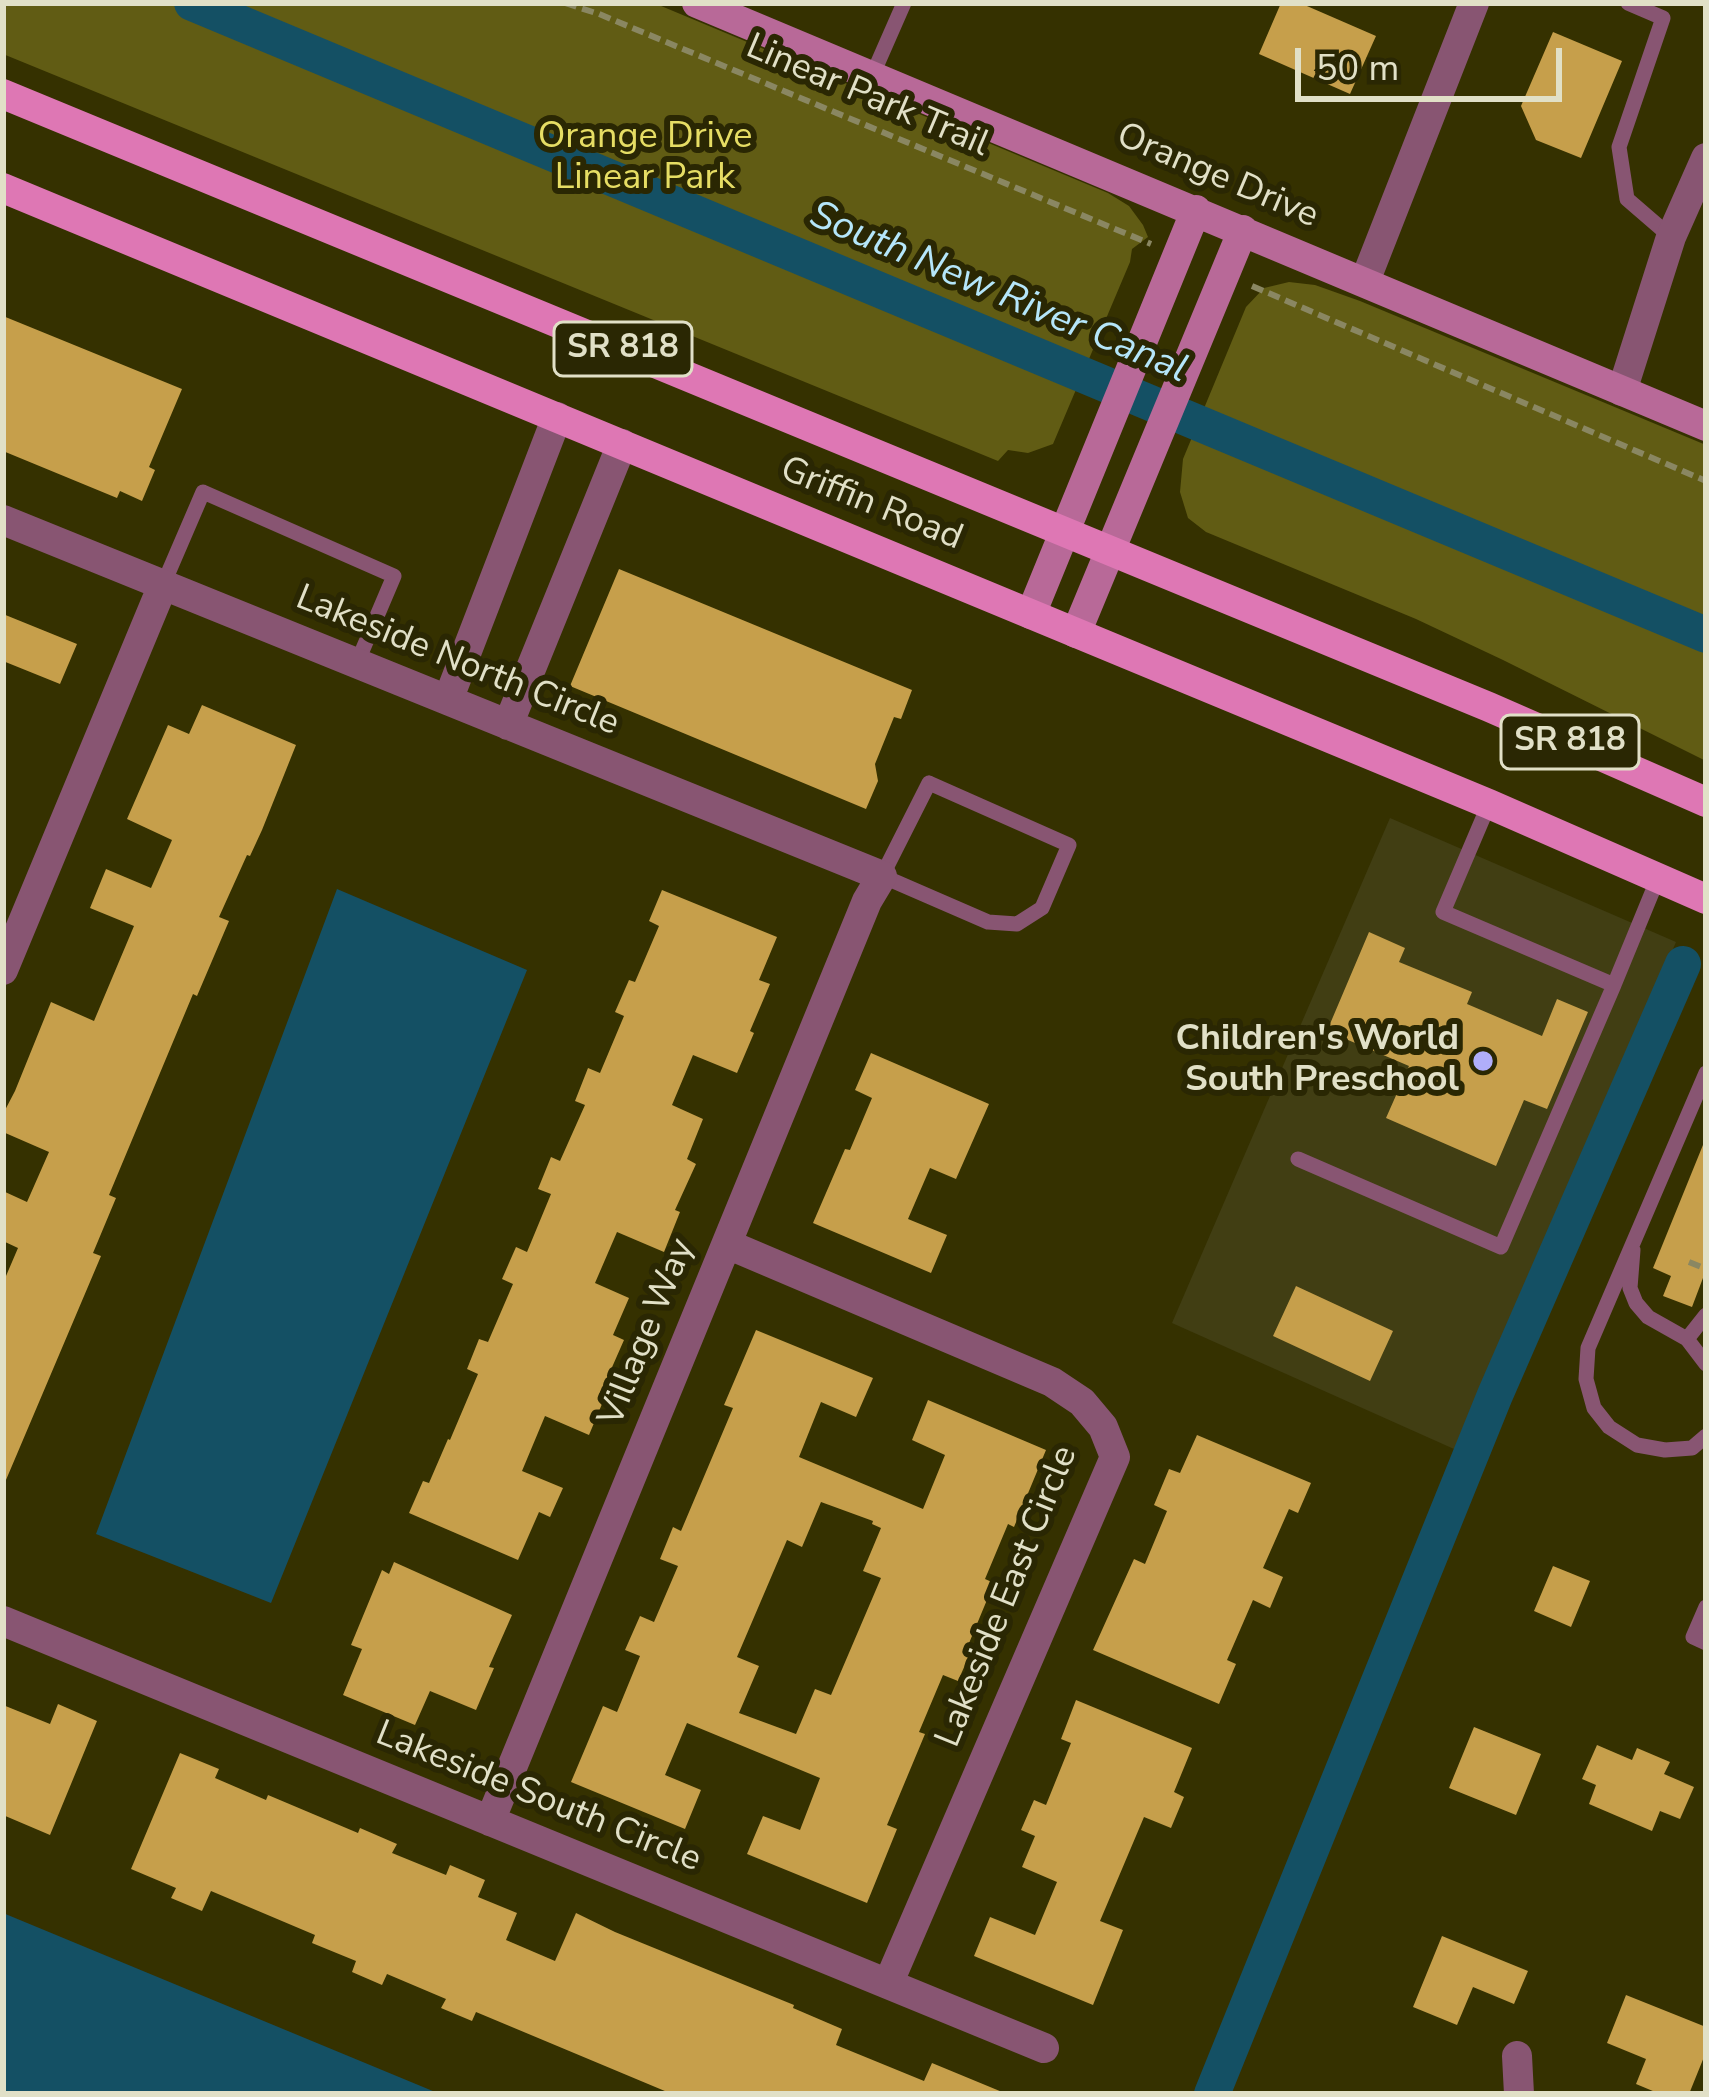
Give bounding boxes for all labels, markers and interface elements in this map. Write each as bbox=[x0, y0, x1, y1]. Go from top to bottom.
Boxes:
scale bar bbox=[1301, 24, 1568, 98]
street label: Linear Park Trail bbox=[739, 26, 995, 168]
text: 50 m bbox=[1316, 44, 1399, 93]
street label: Orange Drive bbox=[1110, 115, 1324, 239]
park label: Orange Drive Linear Park bbox=[538, 116, 752, 201]
water label: South New River Canal bbox=[802, 193, 1194, 395]
road number: SR 818 bbox=[554, 322, 692, 376]
street label: Griffin Road bbox=[774, 449, 968, 561]
street label: Lakeside North Circle bbox=[289, 577, 625, 747]
road number: SR 818 bbox=[1501, 715, 1639, 769]
place label: Children's World South Preschool bbox=[1175, 1018, 1459, 1103]
marker: Children's World South Preschool bbox=[1470, 1048, 1496, 1074]
street label: Village Way bbox=[591, 1233, 705, 1433]
street label: Lakeside East Circle bbox=[928, 1440, 1088, 1754]
street label: Lakeside South Circle bbox=[369, 1713, 707, 1883]

